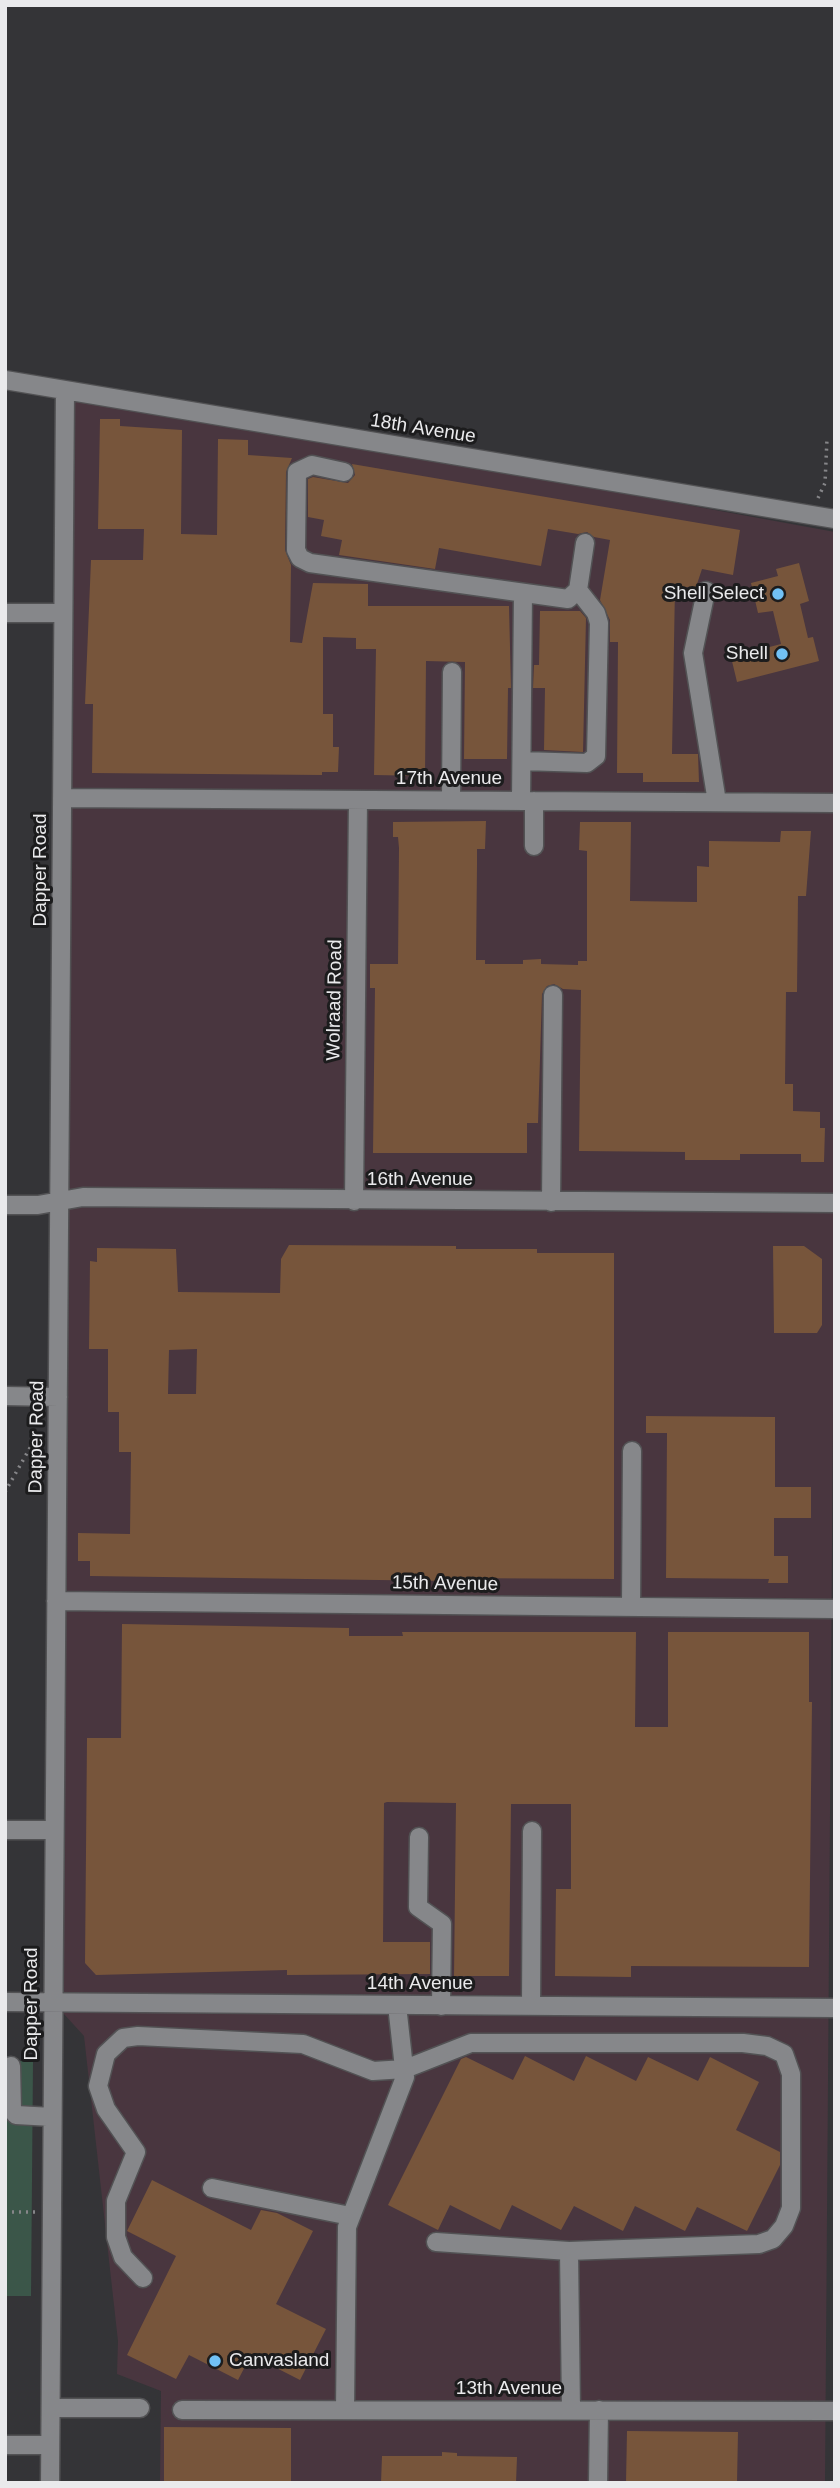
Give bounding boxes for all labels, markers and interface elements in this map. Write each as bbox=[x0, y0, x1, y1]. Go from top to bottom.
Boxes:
street label: 18th Avenue bbox=[369, 409, 477, 449]
place label: Shell Select bbox=[664, 583, 764, 605]
marker: Shell Select bbox=[770, 586, 786, 602]
place label: Shell bbox=[726, 643, 768, 665]
marker: Shell bbox=[774, 646, 790, 662]
street label: 17th Avenue bbox=[396, 768, 502, 790]
street label: Dapper Road bbox=[30, 813, 52, 927]
street label: Wolraad Road bbox=[323, 939, 347, 1061]
street label: 16th Avenue bbox=[367, 1169, 473, 1191]
street label: Dapper Road bbox=[25, 1380, 49, 1494]
street label: 15th Avenue bbox=[392, 1572, 498, 1596]
street label: Dapper Road bbox=[21, 1947, 43, 2061]
street label: 14th Avenue bbox=[367, 1973, 473, 1995]
place label: Canvasland bbox=[229, 2350, 329, 2372]
marker: Canvasland bbox=[207, 2353, 223, 2369]
street label: 13th Avenue bbox=[456, 2378, 562, 2400]

